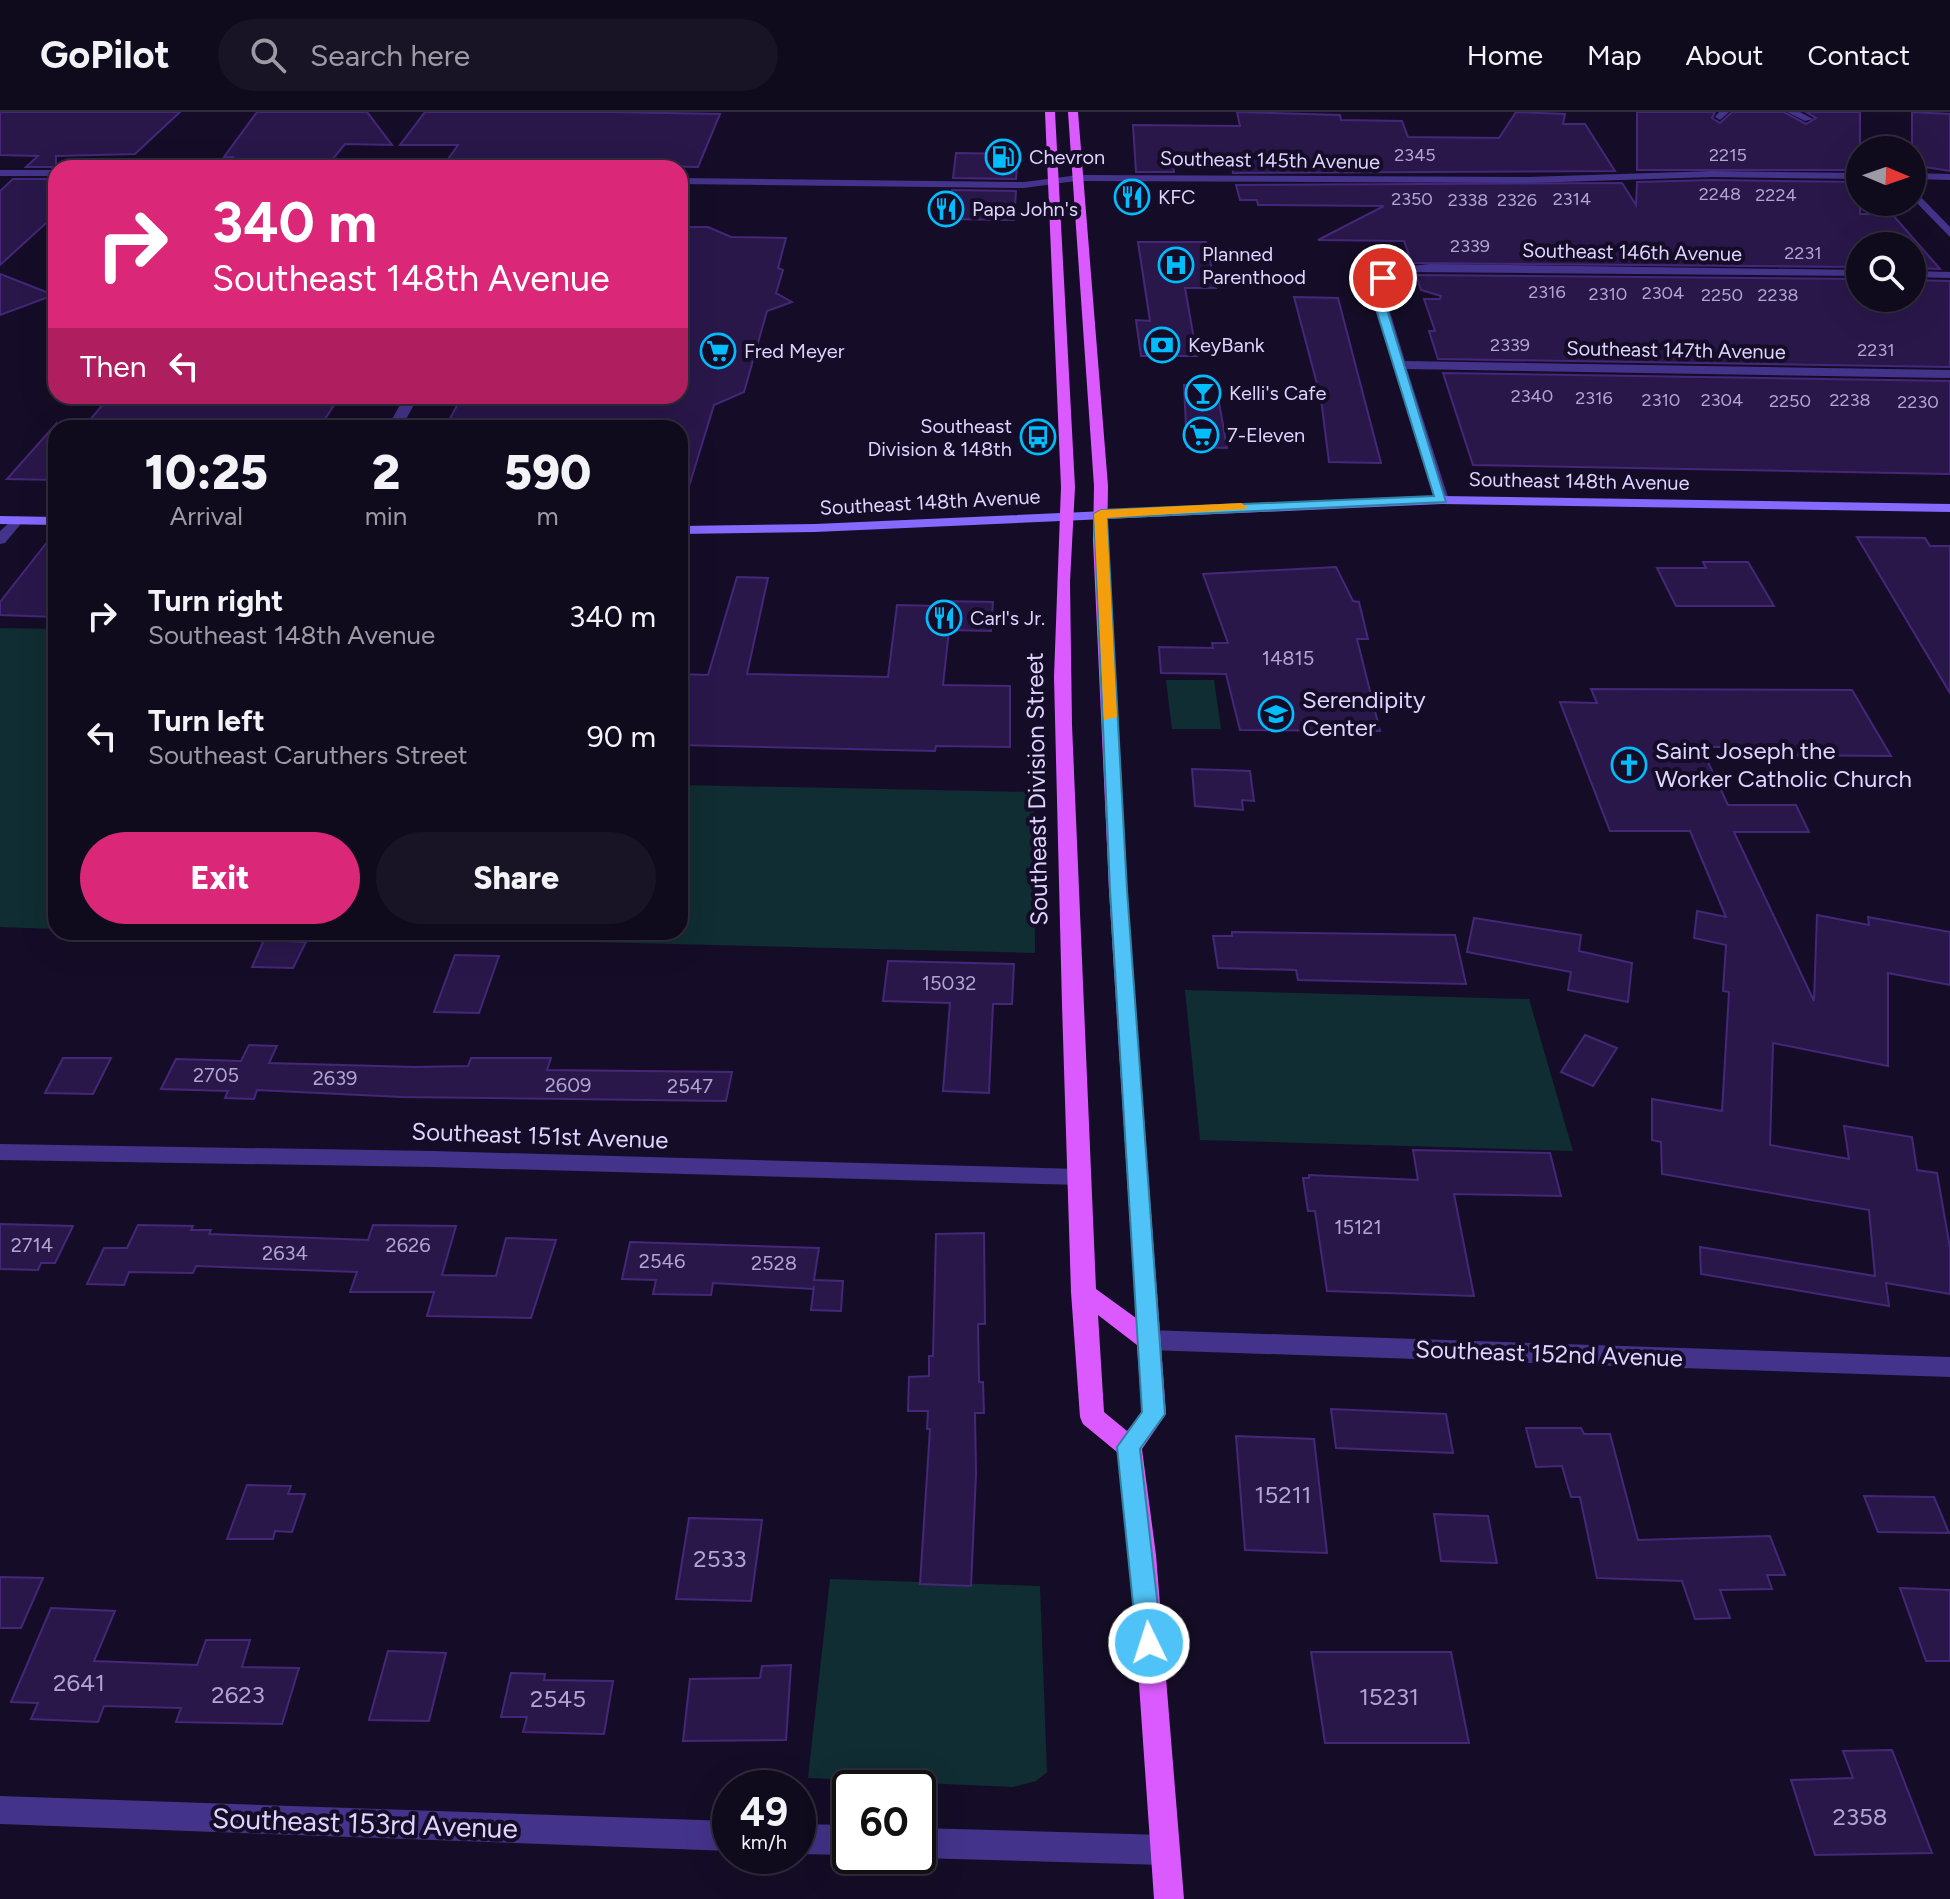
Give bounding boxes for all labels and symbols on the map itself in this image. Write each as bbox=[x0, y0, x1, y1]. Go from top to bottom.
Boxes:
north arrow bbox=[1846, 136, 1926, 216]
fuel station icon: Chevron bbox=[984, 138, 1022, 176]
house number: 2345 bbox=[1394, 144, 1436, 166]
house number: 2215 bbox=[1709, 144, 1747, 166]
place label: Chevron bbox=[1029, 145, 1105, 169]
street label: Southeast 145th Avenue bbox=[1160, 146, 1380, 174]
restaurant icon: KFC bbox=[1113, 178, 1151, 216]
house number: 2248 bbox=[1699, 183, 1741, 205]
house number: 2224 bbox=[1755, 184, 1797, 206]
place label: KFC bbox=[1158, 185, 1195, 209]
house number: 2350 bbox=[1391, 188, 1433, 210]
house number: 2314 bbox=[1553, 188, 1591, 210]
house number: 2338 bbox=[1448, 189, 1488, 211]
house number: 2326 bbox=[1497, 189, 1537, 211]
restaurant icon: Papa John's bbox=[927, 190, 965, 228]
place label: Papa John's bbox=[972, 197, 1078, 221]
house number: 2339 bbox=[1450, 235, 1490, 257]
street label: Southeast 146th Avenue bbox=[1522, 238, 1742, 266]
place label: Planned Parenthood bbox=[1202, 242, 1306, 289]
house number: 2231 bbox=[1784, 242, 1822, 264]
pin bbox=[1349, 244, 1417, 312]
hospital icon: Planned Parenthood bbox=[1157, 246, 1195, 284]
house number: 2316 bbox=[1528, 281, 1566, 303]
house number: 2304 bbox=[1642, 282, 1684, 304]
house number: 2310 bbox=[1589, 283, 1627, 305]
house number: 2250 bbox=[1701, 284, 1743, 306]
house number: 2238 bbox=[1758, 284, 1798, 306]
bank icon: KeyBank bbox=[1143, 326, 1181, 364]
supermarket icon: Fred Meyer bbox=[699, 332, 737, 370]
place label: KeyBank bbox=[1188, 333, 1265, 357]
house number: 2339 bbox=[1490, 334, 1530, 356]
street label: Southeast 147th Avenue bbox=[1566, 336, 1786, 364]
place label: Fred Meyer bbox=[744, 339, 845, 363]
house number: 2231 bbox=[1857, 339, 1895, 361]
bar icon: Kelli's Cafe bbox=[1184, 374, 1222, 412]
place label: Kelli's Cafe bbox=[1229, 381, 1327, 405]
house number: 2340 bbox=[1511, 385, 1553, 407]
house number: 2316 bbox=[1575, 387, 1613, 409]
house number: 2310 bbox=[1642, 389, 1680, 411]
house number: 2304 bbox=[1701, 389, 1743, 411]
house number: 2238 bbox=[1830, 389, 1870, 411]
house number: 2250 bbox=[1769, 390, 1811, 412]
house number: 2230 bbox=[1897, 391, 1939, 413]
place label: Southeast Division & 148th bbox=[867, 414, 1012, 461]
supermarket icon: 7-Eleven bbox=[1182, 416, 1220, 454]
bus stop icon: Southeast Division & 148th bbox=[1019, 418, 1057, 456]
place label: 7-Eleven bbox=[1227, 423, 1305, 447]
street label: Southeast 148th Avenue bbox=[1468, 467, 1690, 495]
street label: Southeast 148th Avenue bbox=[819, 484, 1041, 520]
restaurant icon: Carl's Jr. bbox=[925, 599, 963, 637]
place label: Carl's Jr. bbox=[970, 606, 1045, 630]
house number: 14815 bbox=[1262, 646, 1314, 670]
street label: Southeast Division Street bbox=[1020, 652, 1053, 926]
place label: Serendipity Center bbox=[1302, 685, 1426, 742]
school or university icon: Serendipity Center bbox=[1257, 695, 1295, 733]
place label: Saint Joseph the Worker Catholic Church bbox=[1655, 736, 1912, 793]
church icon: Saint Joseph the Worker Catholic Church bbox=[1610, 746, 1648, 784]
house number: 15032 bbox=[922, 971, 976, 995]
house number: 2705 bbox=[193, 1063, 239, 1087]
house number: 2639 bbox=[313, 1066, 357, 1090]
house number: 2609 bbox=[545, 1073, 591, 1097]
house number: 2547 bbox=[667, 1074, 713, 1098]
street label: Southeast 151st Avenue bbox=[411, 1117, 669, 1154]
house number: 15121 bbox=[1334, 1215, 1382, 1239]
house number: 2714 bbox=[11, 1233, 53, 1257]
house number: 2626 bbox=[386, 1233, 431, 1257]
house number: 2634 bbox=[262, 1241, 308, 1265]
house number: 2546 bbox=[639, 1249, 685, 1273]
house number: 2528 bbox=[751, 1251, 797, 1275]
street label: Southeast 152nd Avenue bbox=[1415, 1334, 1683, 1373]
house number: 15211 bbox=[1255, 1480, 1311, 1509]
house number: 2533 bbox=[693, 1544, 747, 1573]
position arrow bbox=[1107, 1601, 1191, 1685]
house number: 2641 bbox=[53, 1668, 105, 1697]
house number: 2623 bbox=[211, 1680, 265, 1709]
house number: 15231 bbox=[1359, 1682, 1419, 1711]
house number: 2545 bbox=[530, 1684, 586, 1713]
speed limit sign: 60 bbox=[832, 1770, 936, 1874]
street label: Southeast 153rd Avenue bbox=[212, 1801, 518, 1845]
house number: 2358 bbox=[1832, 1802, 1888, 1831]

